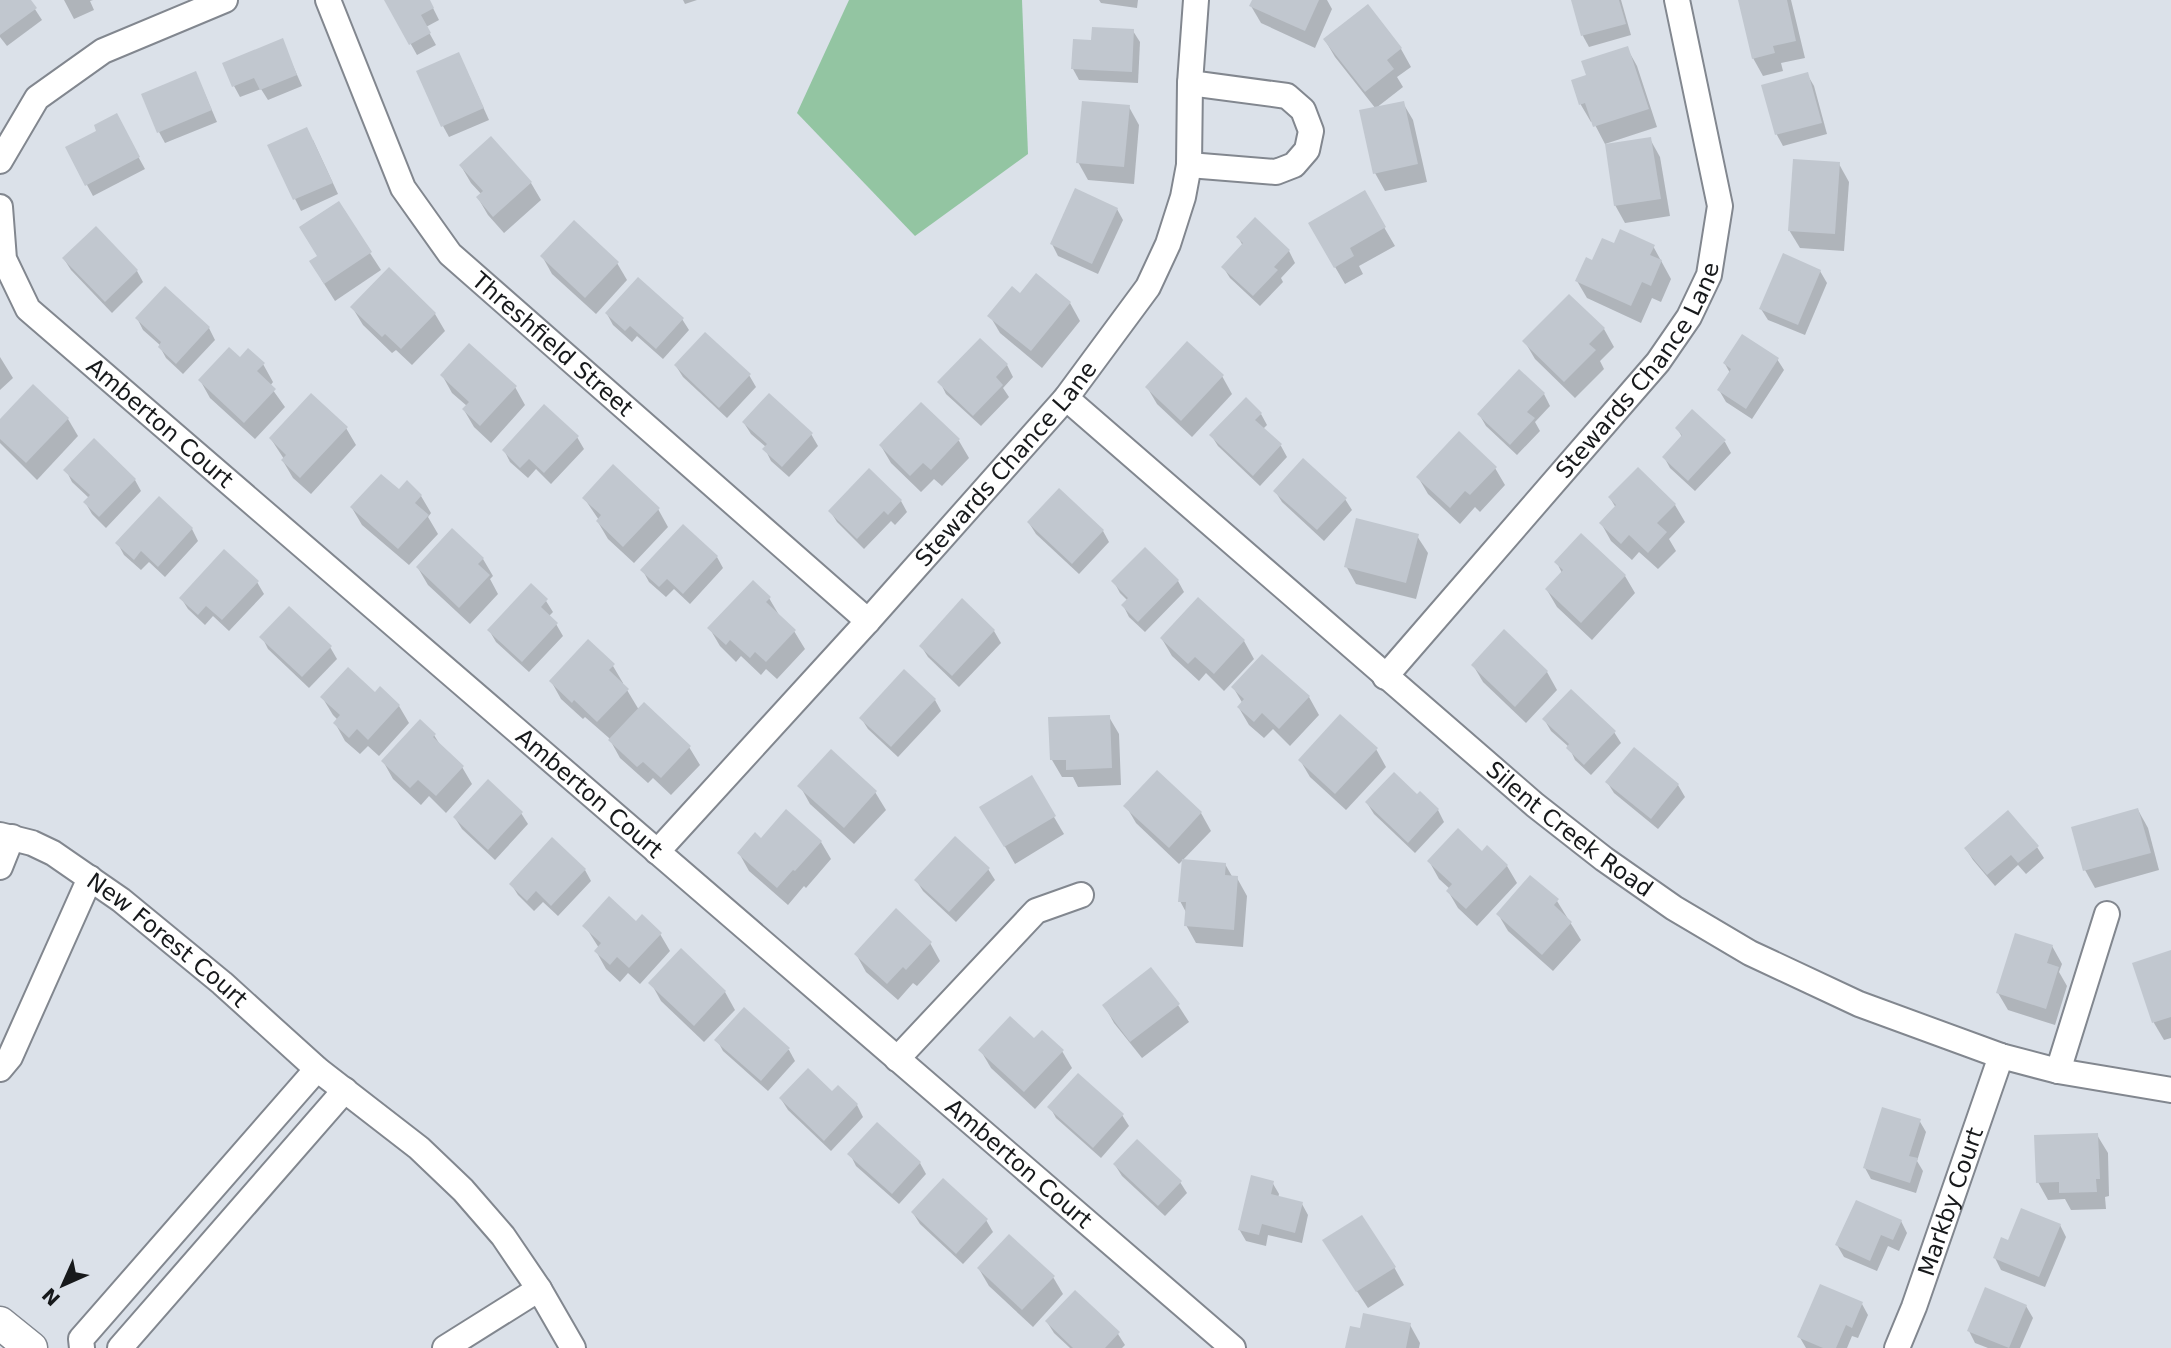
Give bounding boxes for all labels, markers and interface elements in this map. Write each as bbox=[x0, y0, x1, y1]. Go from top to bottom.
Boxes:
street label: Stewards Chance Lane bbox=[1550, 261, 1724, 483]
street label: Threshfield Street bbox=[466, 266, 638, 422]
street label: Amberton Court bbox=[82, 353, 238, 493]
street label: Stewards Chance Lane bbox=[910, 356, 1102, 572]
street label: Amberton Court bbox=[511, 723, 668, 863]
street label: Silent Creek Road bbox=[1481, 756, 1658, 902]
street label: New Forest Court bbox=[82, 868, 253, 1013]
street label: Amberton Court bbox=[941, 1093, 1097, 1234]
street label: Markby Court bbox=[1913, 1124, 1988, 1279]
north arrow bbox=[28, 1250, 98, 1320]
text: N bbox=[38, 1284, 64, 1310]

